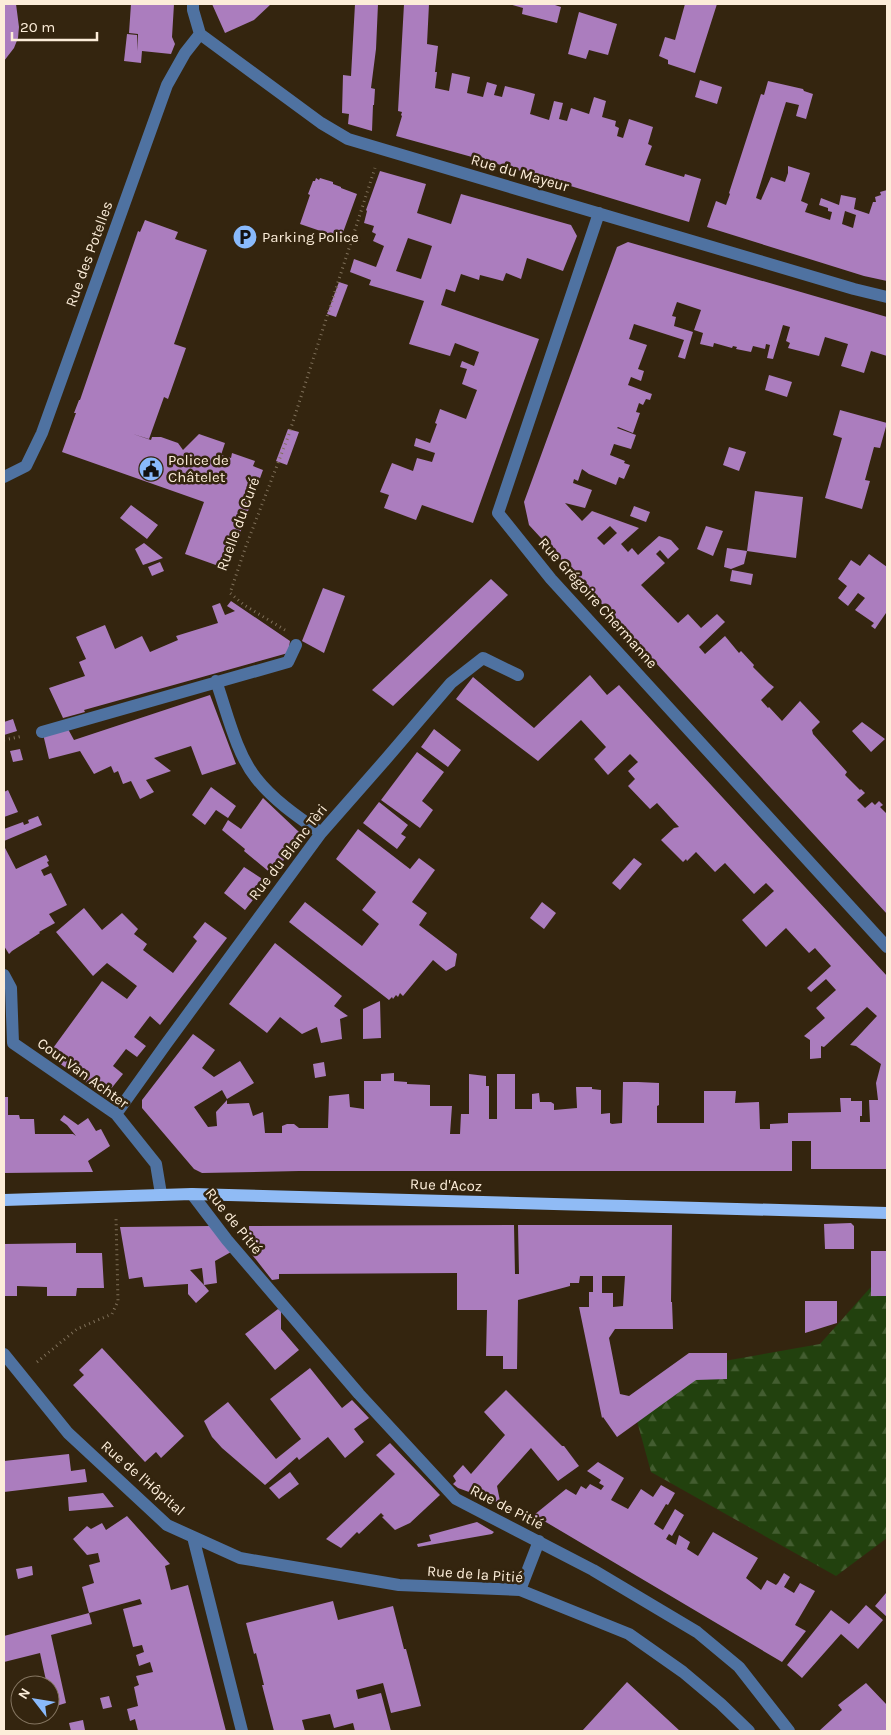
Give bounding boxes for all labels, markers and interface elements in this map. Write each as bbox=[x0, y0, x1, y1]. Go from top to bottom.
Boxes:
scale bar bbox=[12, 10, 98, 42]
text: 20 m bbox=[20, 18, 55, 36]
street label: Rue du Mayeur bbox=[469, 150, 572, 196]
street label: Rue des Potelles bbox=[61, 199, 117, 309]
parking icon: Parking Police bbox=[232, 224, 258, 250]
place label: Parking Police bbox=[262, 228, 359, 246]
place label: Police de Châtelet bbox=[168, 451, 229, 486]
public building icon: Police de Châtelet bbox=[138, 456, 164, 482]
street label: Ruelle du Curé bbox=[213, 475, 263, 573]
street label: Rue Grégoire Chermanne bbox=[535, 534, 661, 672]
street label: Rue du Blanc Tèri bbox=[245, 800, 331, 904]
street label: Cour Van Achter bbox=[34, 1034, 133, 1112]
street label: Rue d'Acoz bbox=[410, 1175, 482, 1195]
street label: Rue de Pitié bbox=[202, 1184, 266, 1258]
street label: Rue de l'Hôpital bbox=[97, 1437, 189, 1519]
street label: Rue de Pitié bbox=[467, 1481, 547, 1533]
street label: Rue de la Pitié bbox=[426, 1562, 524, 1586]
north arrow bbox=[10, 1675, 60, 1725]
text: N bbox=[14, 1685, 34, 1702]

